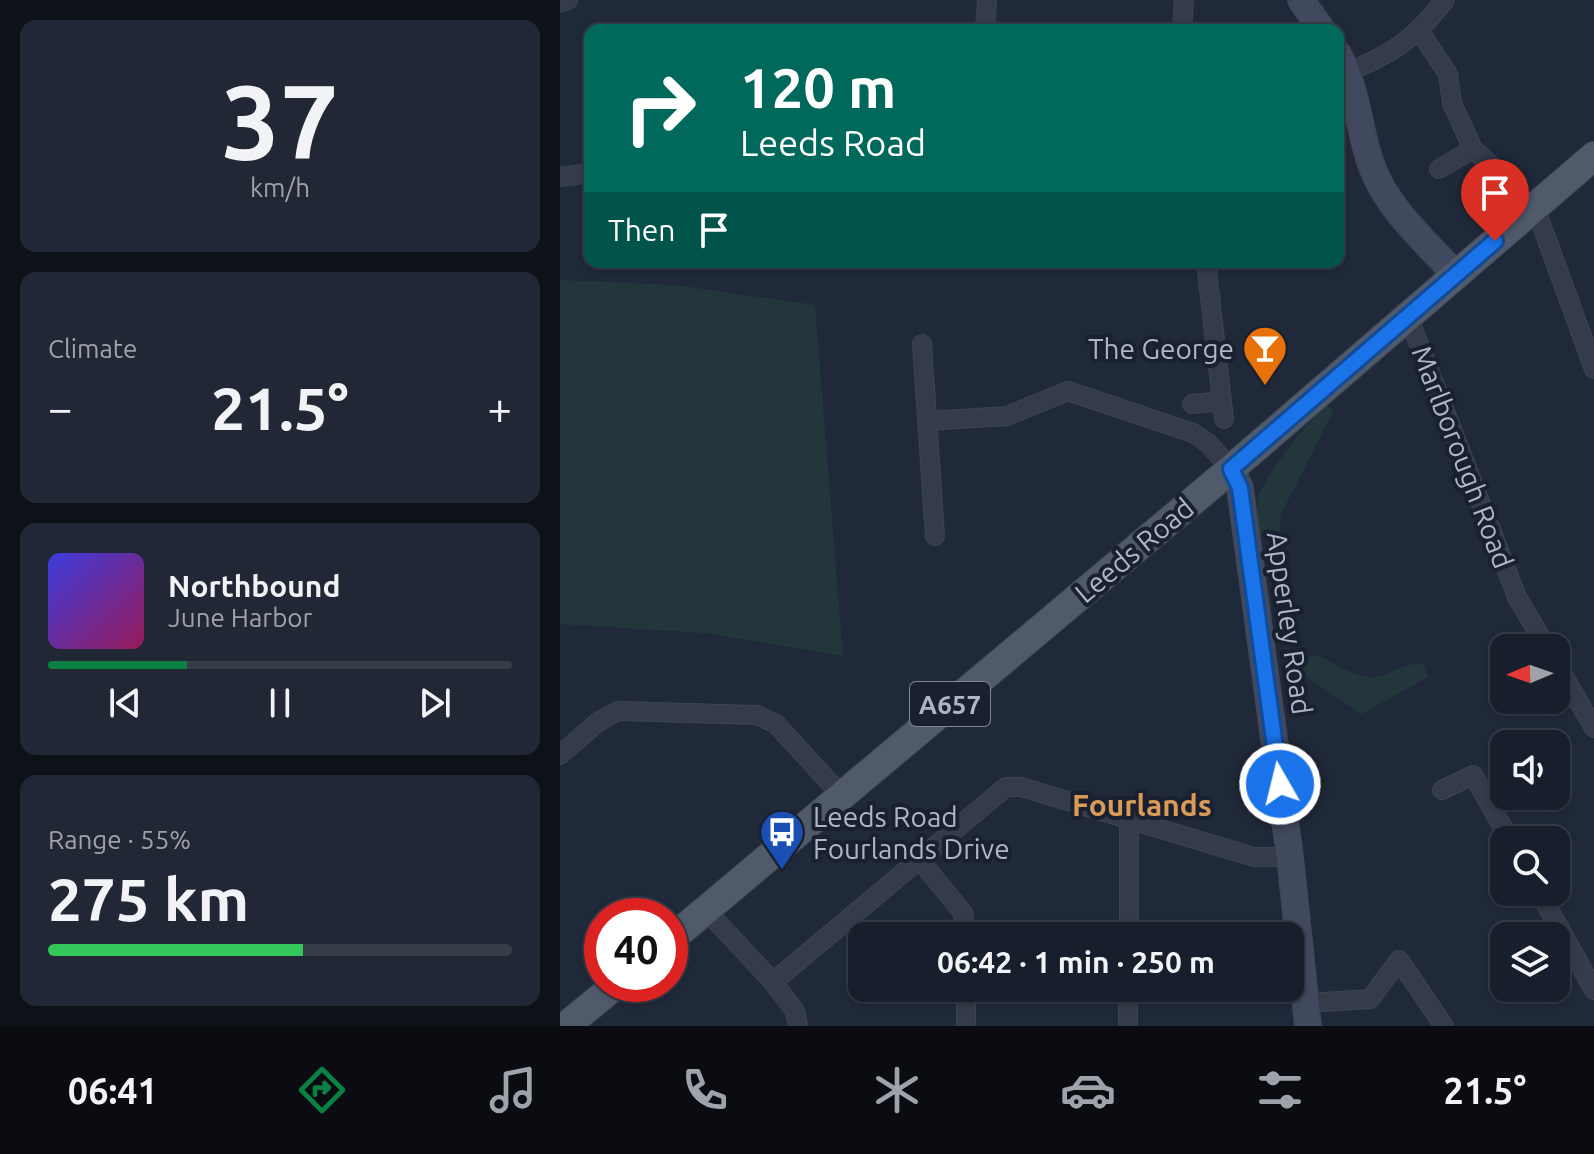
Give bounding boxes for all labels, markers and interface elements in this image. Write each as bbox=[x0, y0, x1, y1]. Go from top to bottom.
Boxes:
icon: right bbox=[608, 56, 712, 160]
text: 120 m bbox=[740, 56, 896, 119]
text: 37 bbox=[221, 62, 339, 179]
text: Leeds Road bbox=[740, 122, 926, 163]
pin bbox=[1461, 159, 1529, 241]
icon: arrive bbox=[1473, 171, 1517, 215]
text: km/h bbox=[250, 173, 310, 202]
icon: arrive bbox=[692, 208, 736, 252]
text: Then bbox=[608, 213, 676, 247]
bar icon: The George bbox=[1241, 324, 1289, 387]
place label: The George bbox=[1088, 333, 1234, 364]
text: Climate bbox=[48, 334, 137, 363]
street label: Marlborough Road bbox=[1406, 342, 1520, 572]
text: 21.5° bbox=[211, 374, 349, 441]
text: − bbox=[48, 383, 73, 432]
text: + bbox=[487, 383, 512, 432]
street label: Leeds Road bbox=[1069, 492, 1199, 608]
street label: Apperley Road bbox=[1262, 530, 1318, 716]
text: Northbound bbox=[168, 569, 340, 603]
text: June Harbor bbox=[168, 603, 312, 632]
north arrow bbox=[1490, 634, 1570, 714]
map controls bbox=[1490, 634, 1570, 1002]
icon: previous bbox=[103, 681, 147, 725]
icon: pause bbox=[258, 681, 302, 725]
icon: next bbox=[413, 681, 457, 725]
road number: A657 bbox=[910, 682, 990, 726]
button: sound bbox=[1490, 730, 1570, 810]
position arrow bbox=[1238, 742, 1322, 826]
district label: Fourlands bbox=[1072, 788, 1212, 822]
place label: Leeds Road Fourlands Drive bbox=[813, 801, 1010, 864]
bus stop icon: Leeds Road Fourlands Drive bbox=[758, 808, 806, 871]
text: Range · 55% bbox=[48, 825, 191, 854]
button: search bbox=[1490, 826, 1570, 906]
text: 275 km bbox=[48, 865, 249, 932]
speed limit sign: 40 bbox=[584, 898, 688, 1002]
button: layers bbox=[1490, 922, 1570, 1002]
text: 06:42 · 1 min · 250 m bbox=[937, 945, 1215, 979]
icon: directions bbox=[294, 1062, 350, 1118]
icon: music bbox=[485, 1062, 541, 1118]
icon: phone bbox=[677, 1062, 733, 1118]
icon: climate bbox=[869, 1062, 925, 1118]
icon: car bbox=[1060, 1062, 1116, 1118]
icon: filters bbox=[1252, 1062, 1308, 1118]
text: 06:41 bbox=[68, 1070, 158, 1111]
text: 21.5° bbox=[1444, 1070, 1526, 1111]

